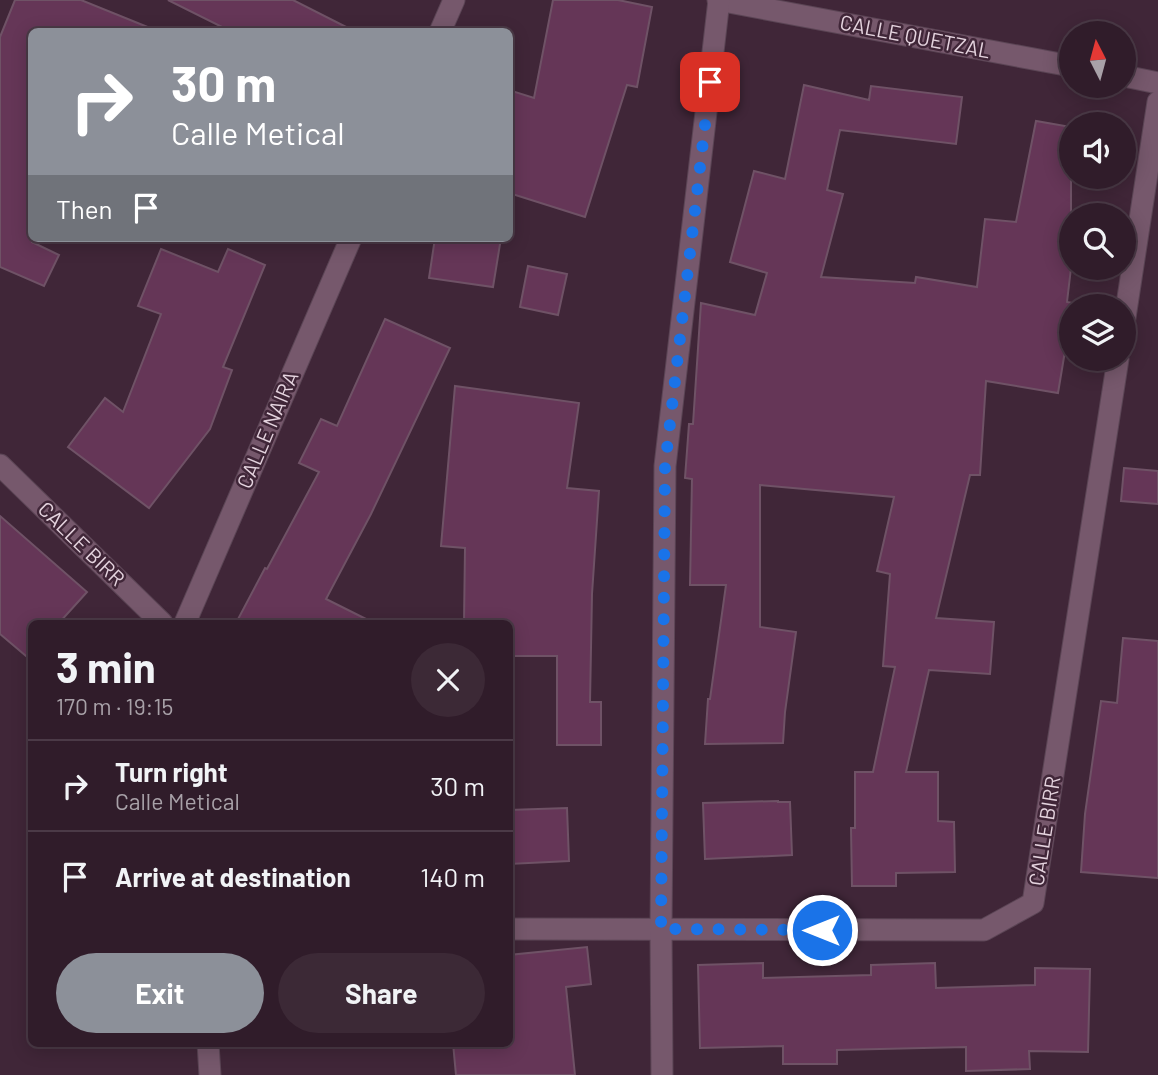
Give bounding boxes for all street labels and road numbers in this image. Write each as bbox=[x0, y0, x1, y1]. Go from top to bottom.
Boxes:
street label: CALLE QUETZAL bbox=[838, 9, 993, 62]
street label: CALLE NAIRA bbox=[231, 367, 303, 492]
street label: CALLE BIRR bbox=[34, 496, 130, 590]
street label: CALLE BIRR bbox=[1023, 774, 1065, 887]

